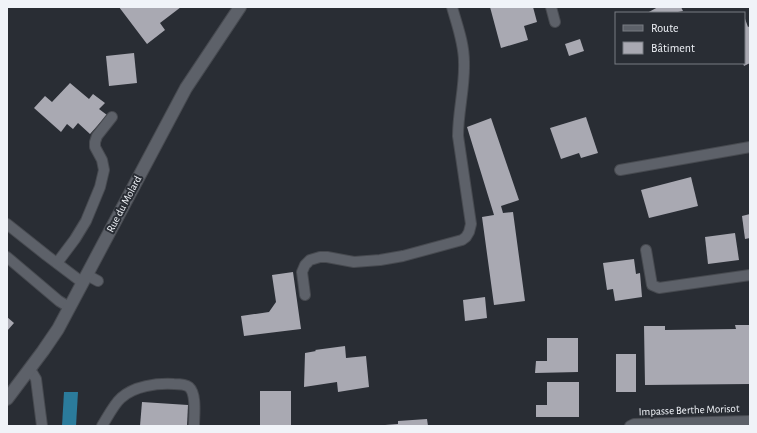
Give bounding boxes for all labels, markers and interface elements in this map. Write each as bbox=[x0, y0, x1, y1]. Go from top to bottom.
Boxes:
legend bbox=[615, 12, 745, 64]
text: Route bbox=[651, 22, 678, 34]
text: Bâtiment bbox=[651, 42, 695, 54]
street label: Rue du Molard bbox=[105, 174, 144, 234]
street label: Impasse Berthe Morisot bbox=[638, 403, 740, 417]

